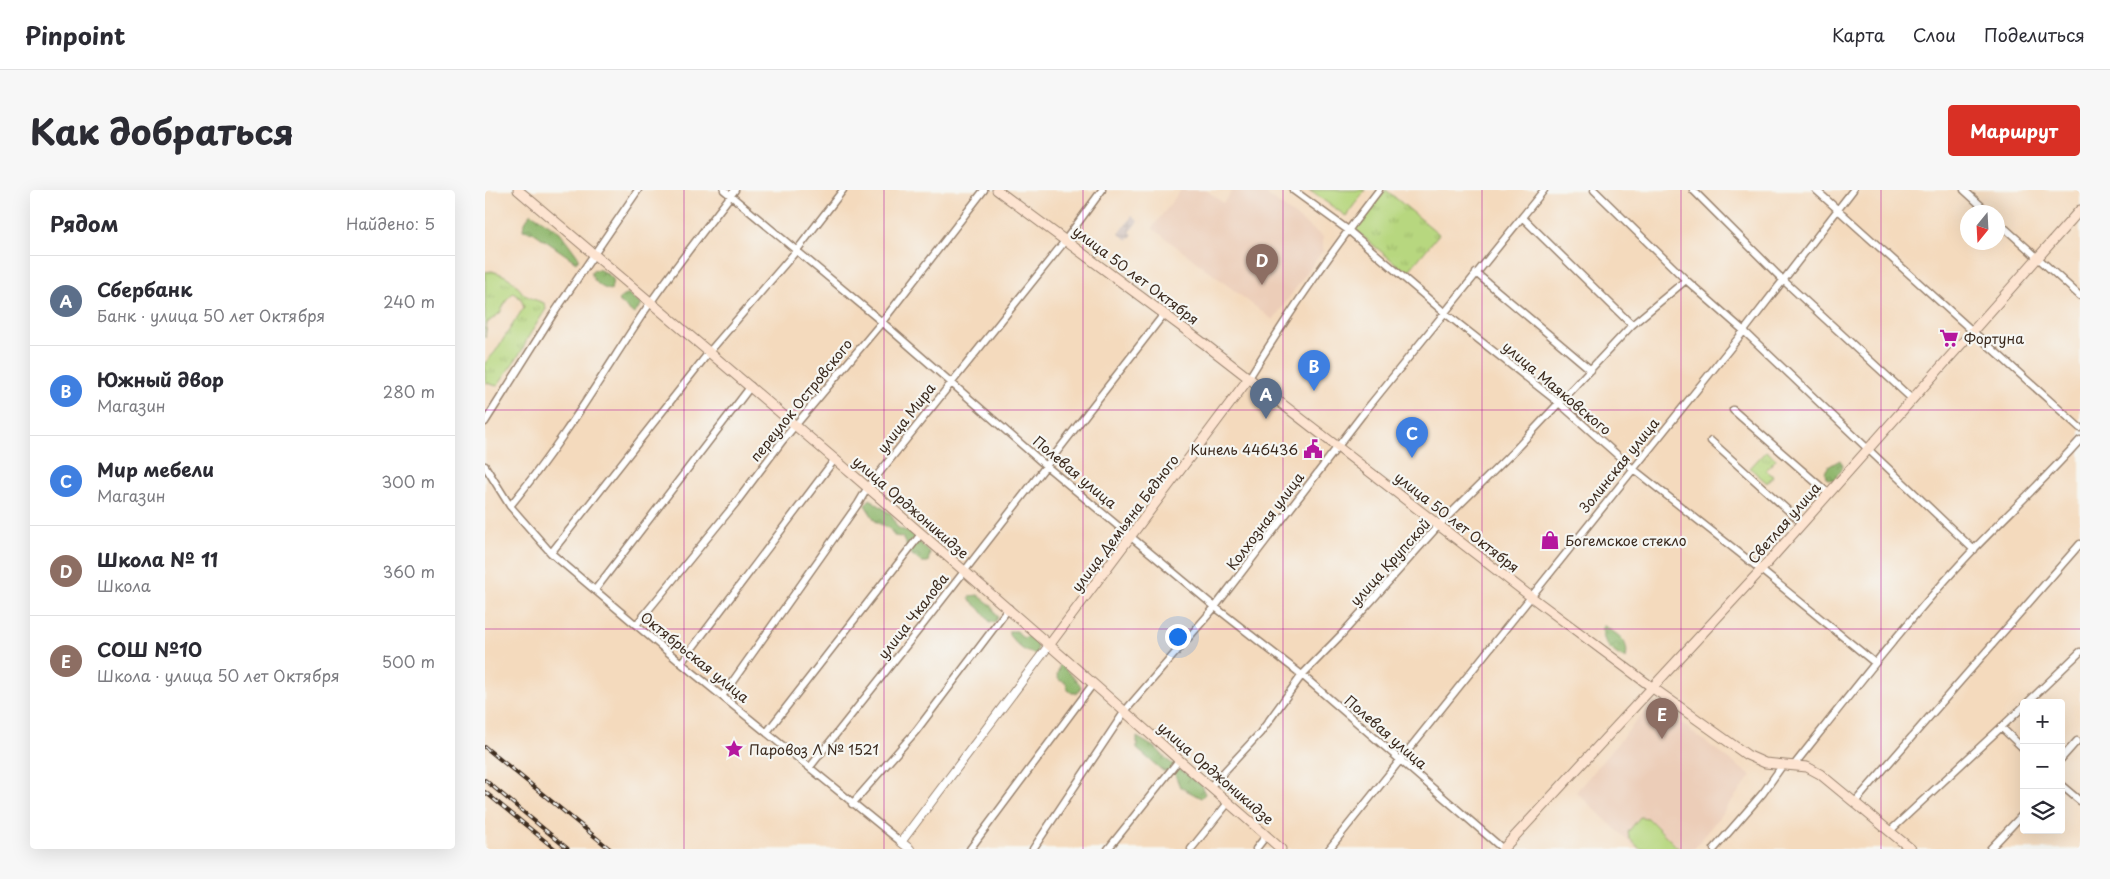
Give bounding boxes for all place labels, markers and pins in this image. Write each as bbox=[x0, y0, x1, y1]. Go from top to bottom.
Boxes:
pin: D bbox=[1246, 244, 1278, 285]
supermarket icon: Фортуна bbox=[1938, 327, 1960, 349]
place label: Фортуна bbox=[1964, 328, 2024, 349]
pin: B bbox=[1298, 350, 1330, 391]
pin: A bbox=[1250, 378, 1282, 419]
pin: C bbox=[1396, 417, 1428, 458]
public building icon: Кинель 446436 bbox=[1302, 438, 1324, 460]
place label: Кинель 446436 bbox=[1190, 439, 1298, 460]
shop icon: Богемское стекло bbox=[1539, 529, 1561, 551]
place label: Богемское стекло bbox=[1565, 530, 1687, 551]
pin: E bbox=[1646, 698, 1678, 739]
place icon: Паровоз Л № 1521 bbox=[723, 738, 745, 760]
place label: Паровоз Л № 1521 bbox=[749, 739, 879, 760]

